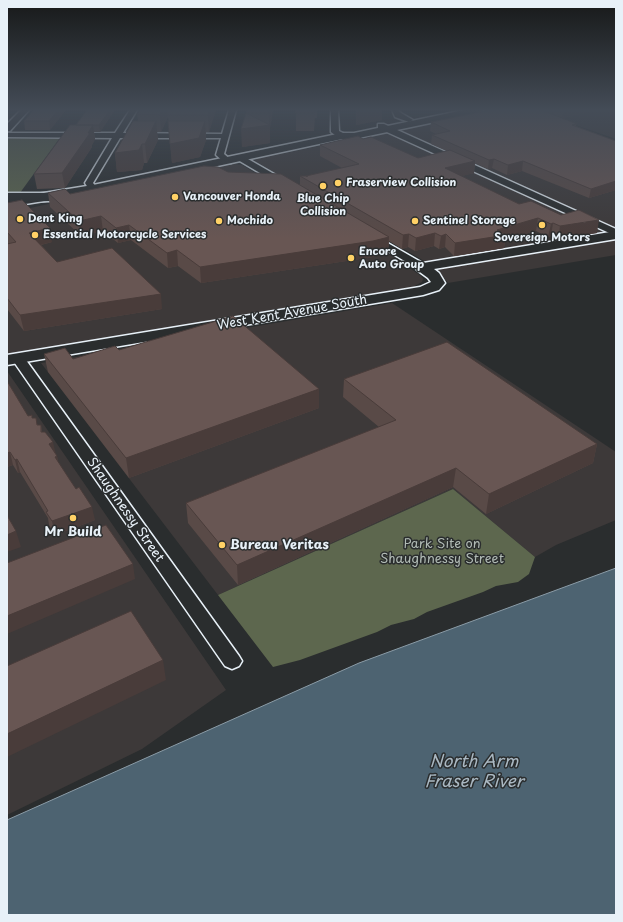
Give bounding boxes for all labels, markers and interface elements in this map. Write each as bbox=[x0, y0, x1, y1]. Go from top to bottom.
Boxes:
place label: Fraserview Collision bbox=[346, 176, 456, 190]
marker: Fraserview Collision bbox=[333, 178, 343, 188]
marker: Blue Chip Collision bbox=[318, 181, 328, 191]
place label: Vancouver Honda bbox=[183, 190, 281, 204]
marker: Vancouver Honda bbox=[170, 192, 180, 202]
place label: Blue Chip Collision bbox=[297, 192, 349, 218]
place label: Dent King bbox=[28, 212, 82, 226]
marker: Dent King bbox=[15, 214, 25, 224]
place label: Mochido bbox=[227, 214, 273, 228]
place label: Sentinel Storage bbox=[423, 214, 515, 228]
marker: Mochido bbox=[214, 216, 224, 226]
marker: Sentinel Storage bbox=[410, 216, 420, 226]
marker: Sovereign Motors bbox=[537, 220, 547, 230]
place label: Essential Motorcycle Services bbox=[43, 228, 206, 242]
marker: Essential Motorcycle Services bbox=[30, 230, 40, 240]
place label: Sovereign Motors bbox=[494, 231, 590, 245]
place label: Encore Auto Group bbox=[359, 245, 424, 271]
marker: Encore Auto Group bbox=[346, 253, 356, 263]
street label: West Kent Avenue South bbox=[216, 292, 368, 334]
street label: Shaughnessy Street bbox=[83, 455, 167, 565]
marker: Mr Build bbox=[68, 513, 78, 523]
place label: Mr Build bbox=[44, 524, 102, 540]
park label: Park Site on Shaughnessy Street bbox=[380, 536, 504, 567]
place label: Bureau Veritas bbox=[230, 537, 329, 553]
marker: Bureau Veritas bbox=[217, 540, 227, 550]
water label: North Arm Fraser River bbox=[424, 752, 524, 792]

